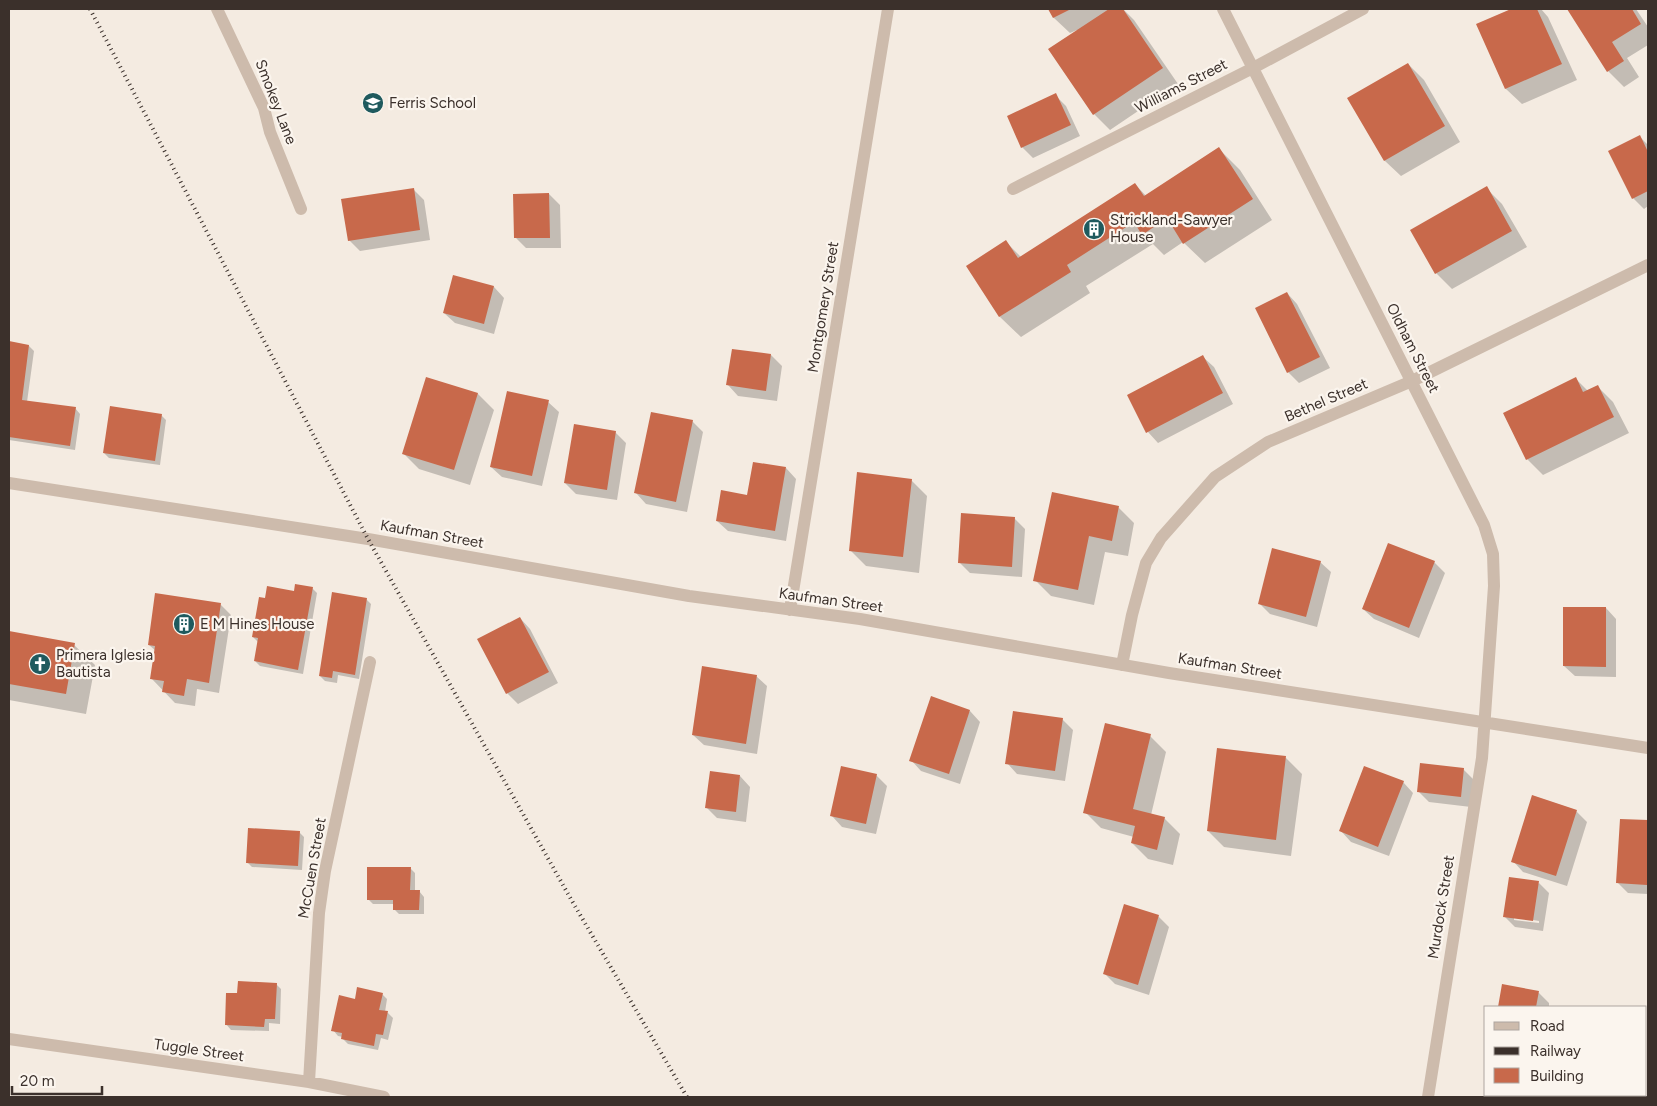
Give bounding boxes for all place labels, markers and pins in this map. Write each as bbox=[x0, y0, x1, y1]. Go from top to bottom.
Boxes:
school or university icon: Ferris School bbox=[361, 91, 385, 115]
place label: Ferris School bbox=[389, 94, 476, 112]
place label: Strickland-Sawyer House bbox=[1110, 211, 1233, 246]
building icon: Strickland-Sawyer House bbox=[1082, 217, 1106, 241]
building icon: E M Hines House bbox=[172, 612, 196, 636]
place label: E M Hines House bbox=[200, 615, 315, 633]
place label: Primera Iglesia Bautista bbox=[56, 646, 153, 681]
church icon: Primera Iglesia Bautista bbox=[28, 652, 52, 676]

